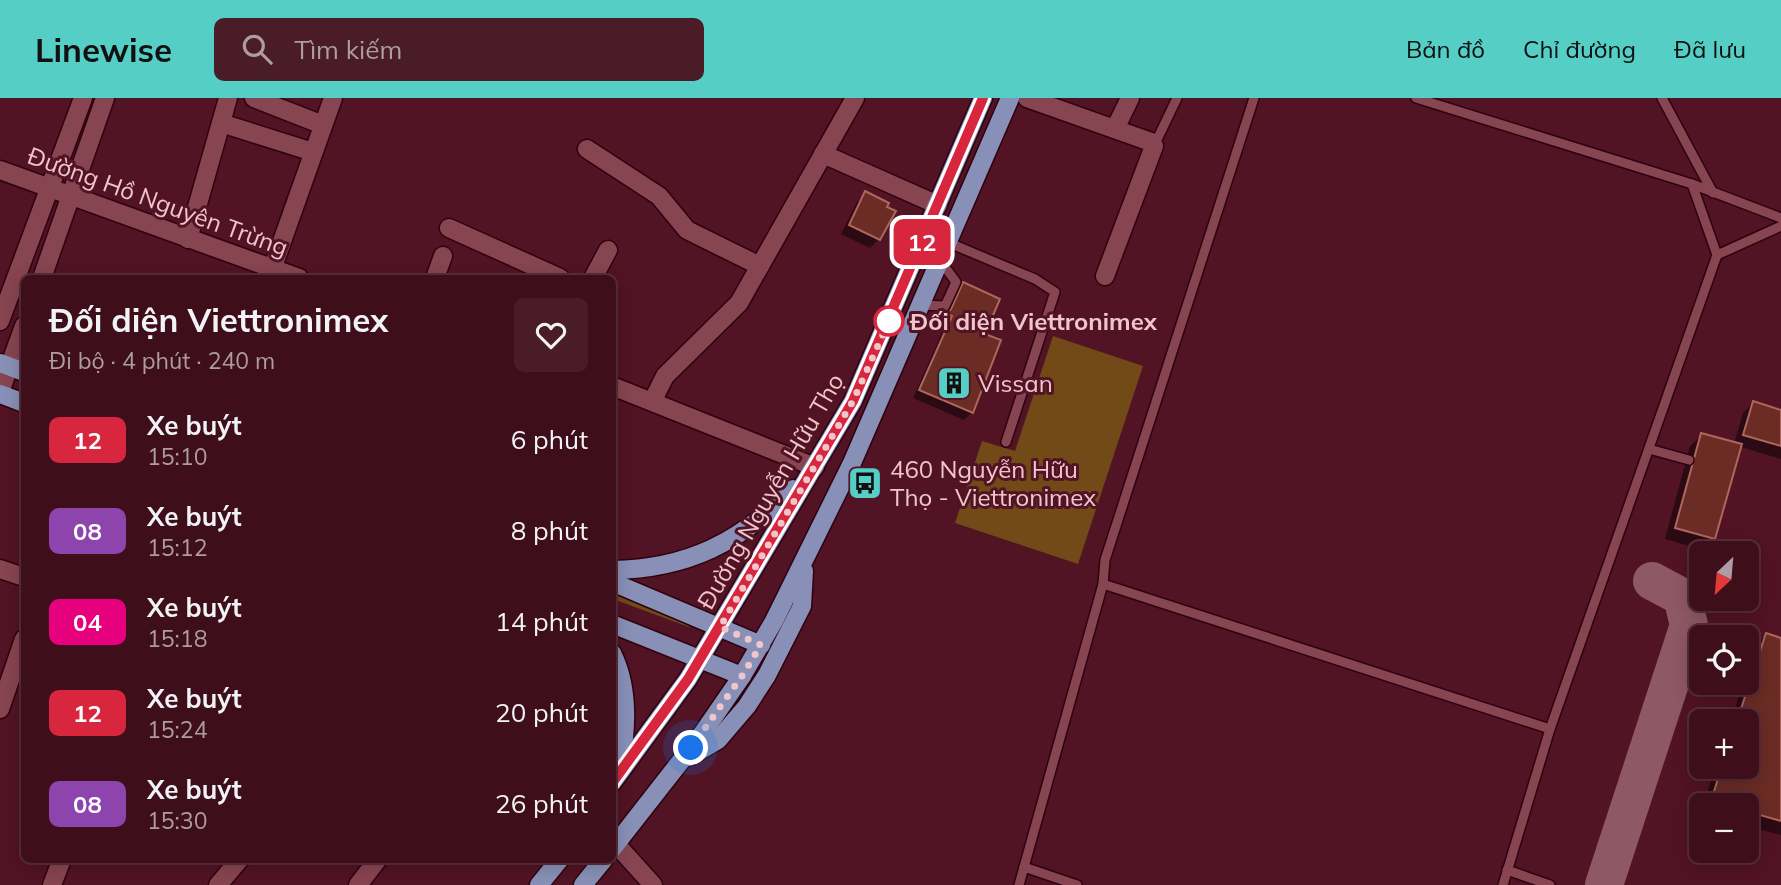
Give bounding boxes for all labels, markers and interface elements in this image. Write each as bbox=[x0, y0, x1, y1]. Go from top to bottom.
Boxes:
search box bbox=[214, 18, 704, 81]
text: Linewise bbox=[35, 29, 172, 70]
icon: search bbox=[238, 30, 276, 68]
text: Tìm kiếm bbox=[294, 33, 402, 66]
text: Bản đồ bbox=[1406, 34, 1485, 64]
text: Chỉ đường bbox=[1523, 34, 1636, 64]
text: Đã lưu bbox=[1674, 34, 1746, 64]
street label: Đường Hồ Nguyên Trừng bbox=[24, 140, 292, 262]
line badge: 12 bbox=[890, 219, 954, 265]
text: 12 bbox=[908, 227, 936, 257]
button: heart bbox=[514, 298, 588, 372]
text: Đối diện Viettronimex bbox=[49, 299, 388, 340]
marker: Đối diện Viettronimex bbox=[874, 306, 904, 336]
place label: Đối diện Viettronimex bbox=[909, 306, 1158, 336]
text: Đi bộ · 4 phút · 240 m bbox=[49, 346, 275, 375]
building icon: Vissan bbox=[935, 364, 973, 402]
street label: Đường Nguyễn Hữu Thọ bbox=[690, 368, 850, 614]
place label: Vissan bbox=[978, 368, 1053, 398]
text: Xe buýt bbox=[147, 409, 242, 442]
text: 6 phút bbox=[511, 423, 588, 456]
text: 12 bbox=[73, 425, 102, 455]
text: 15:10 bbox=[147, 442, 207, 471]
place label: 460 Nguyễn Hữu Thọ - Viettronimex bbox=[890, 454, 1096, 512]
bus stop icon: 460 Nguyễn Hữu Thọ - Viettronimex bbox=[846, 464, 884, 502]
text: Xe buýt bbox=[147, 500, 242, 533]
text: 8 phút bbox=[511, 514, 588, 547]
text: 08 bbox=[73, 516, 102, 546]
text: 15:12 bbox=[147, 533, 207, 562]
north arrow bbox=[1689, 541, 1759, 611]
map controls bbox=[1689, 541, 1759, 863]
text: Xe buýt bbox=[147, 591, 242, 624]
text: 14 phút bbox=[495, 605, 588, 638]
text: 04 bbox=[73, 607, 102, 637]
text: 15:18 bbox=[147, 624, 207, 653]
button: locate bbox=[1689, 625, 1759, 695]
text: Xe buýt bbox=[147, 682, 242, 715]
text: 20 phút bbox=[495, 696, 588, 729]
text: 12 bbox=[73, 698, 102, 728]
button: + bbox=[1689, 709, 1759, 779]
text: 15:24 bbox=[147, 715, 207, 744]
your location bbox=[673, 730, 708, 765]
text: Xe buýt bbox=[147, 773, 242, 806]
text: 26 phút bbox=[495, 787, 588, 820]
text: 08 bbox=[73, 789, 102, 819]
button: − bbox=[1689, 793, 1759, 863]
text: 15:30 bbox=[147, 806, 207, 835]

